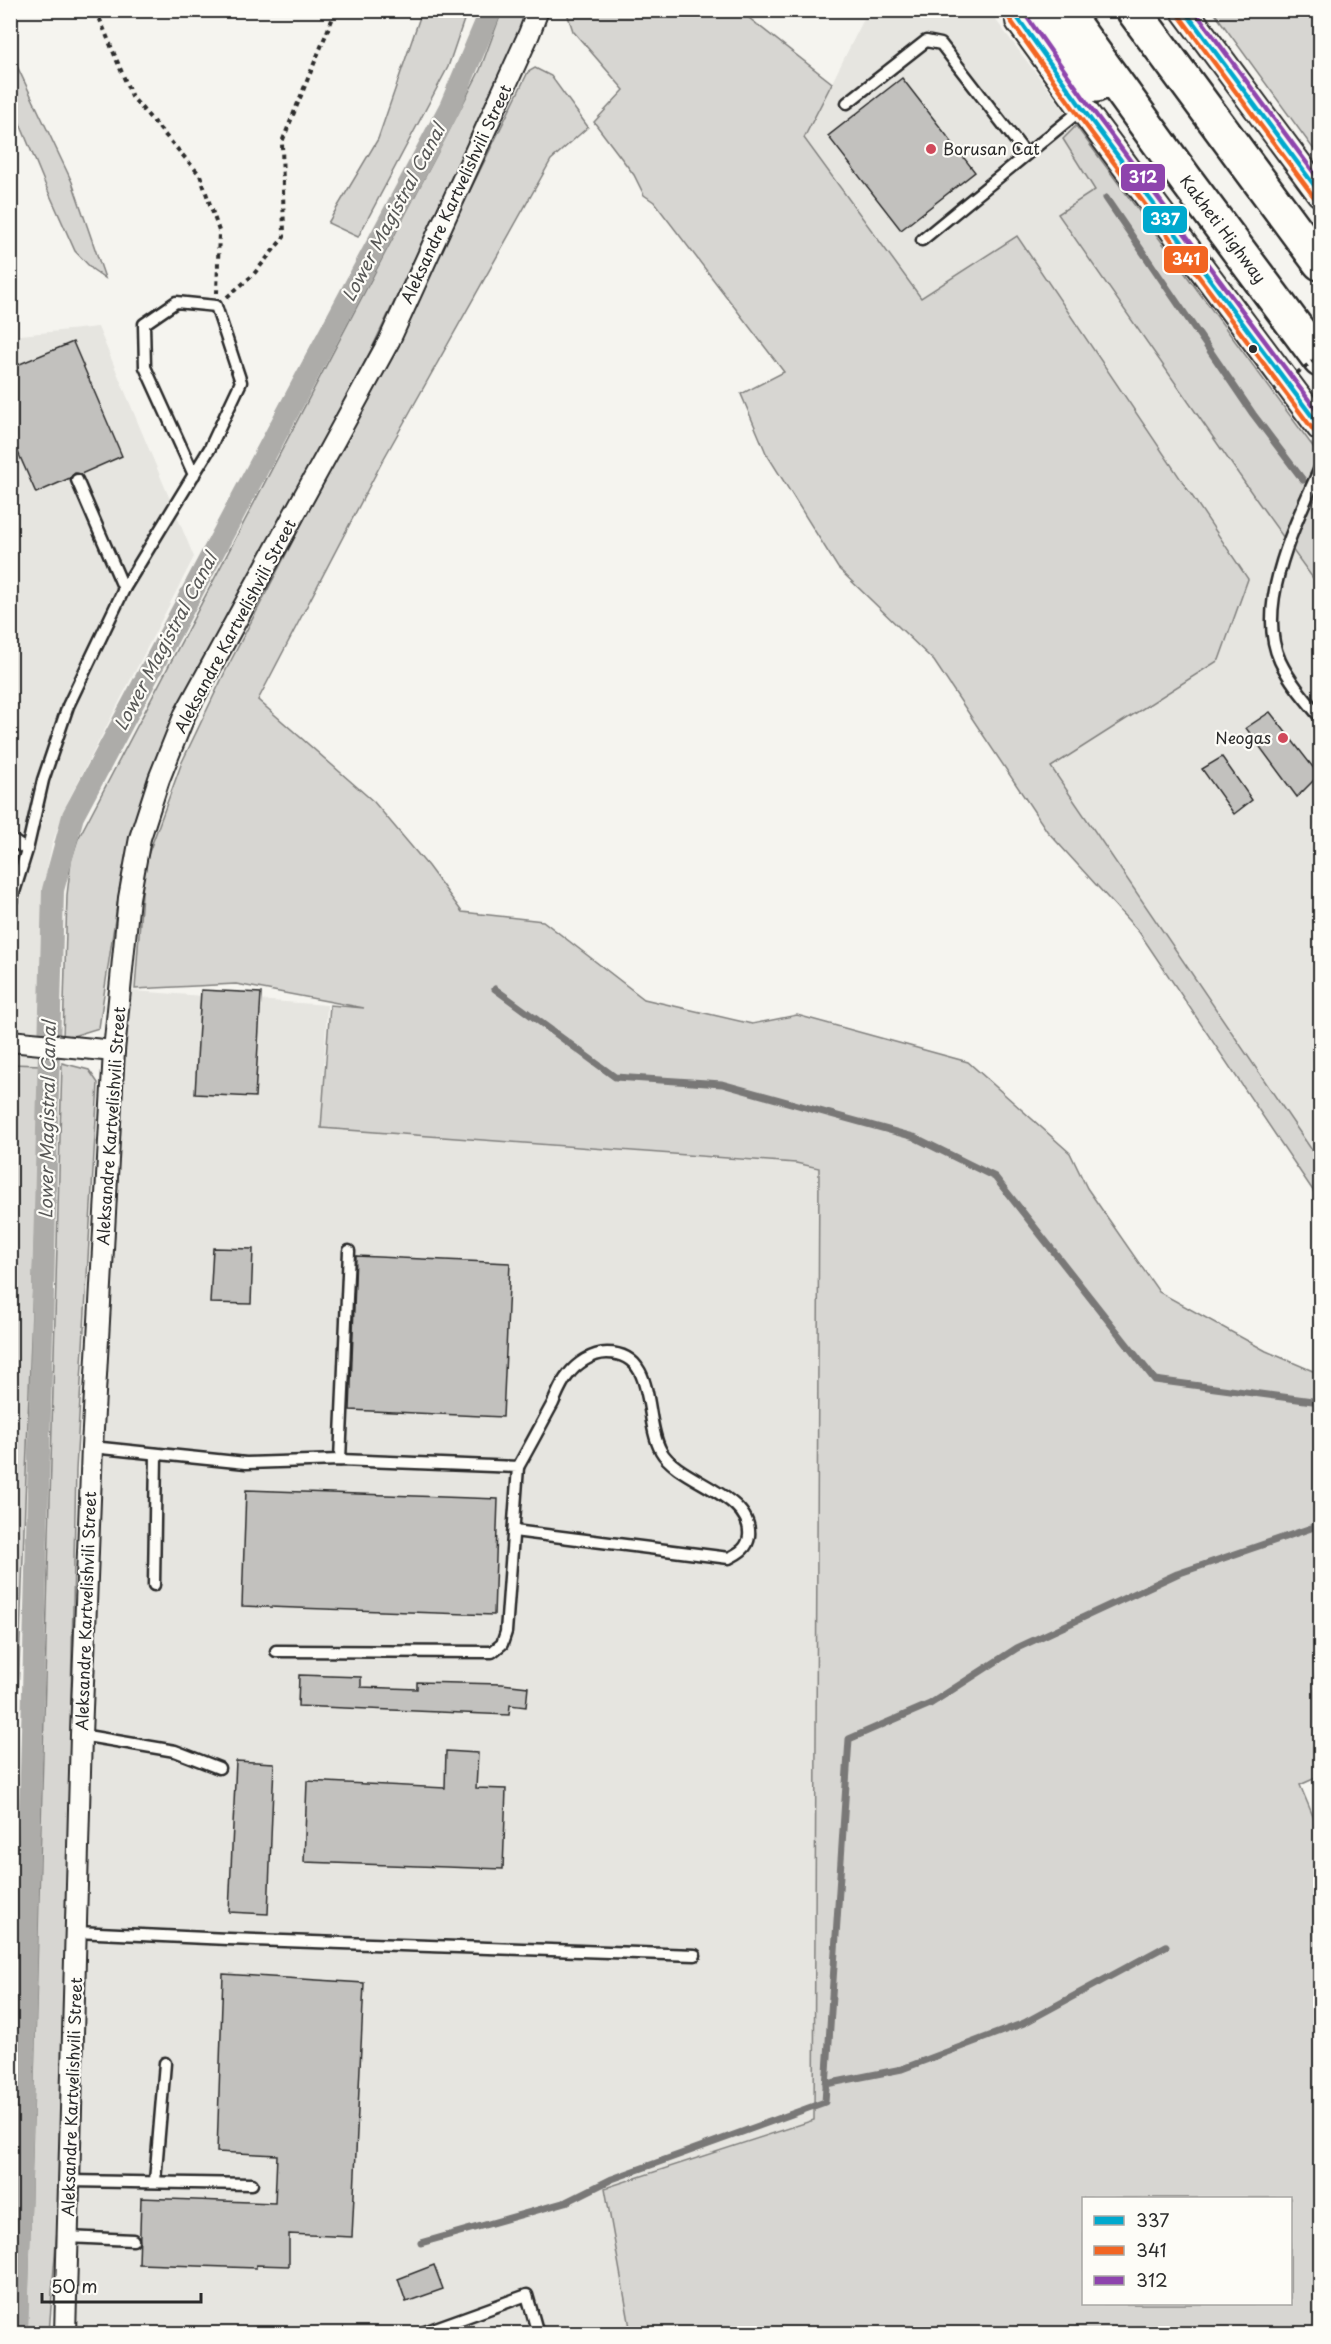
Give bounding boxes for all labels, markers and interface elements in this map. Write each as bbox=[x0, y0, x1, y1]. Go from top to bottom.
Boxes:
street label: Aleksandre Kartvelishvili Street bbox=[394, 80, 517, 307]
water label: Lower Magistral Canal bbox=[334, 116, 452, 306]
place label: Borusan Cat bbox=[943, 136, 1040, 160]
marker: Borusan Cat bbox=[924, 142, 938, 156]
line badge: 312 bbox=[1120, 163, 1166, 192]
text: 312 bbox=[1129, 164, 1157, 188]
street label: Kakheti Highway bbox=[1175, 169, 1273, 288]
line badge: 337 bbox=[1142, 205, 1188, 234]
text: 337 bbox=[1150, 206, 1180, 230]
line badge: 341 bbox=[1163, 245, 1209, 274]
text: 341 bbox=[1172, 246, 1200, 270]
unlabelled marker bbox=[1247, 343, 1259, 355]
street label: Aleksandre Kartvelishvili Street bbox=[167, 514, 301, 737]
water label: Lower Magistral Canal bbox=[106, 545, 224, 735]
place label: Neogas bbox=[1215, 725, 1271, 749]
marker: Neogas bbox=[1276, 731, 1290, 745]
street label: Aleksandre Kartvelishvili Street bbox=[90, 1005, 130, 1246]
water label: Lower Magistral Canal bbox=[31, 1018, 62, 1219]
street label: Aleksandre Kartvelishvili Street bbox=[69, 1490, 101, 1731]
street label: Aleksandre Kartvelishvili Street bbox=[55, 1976, 87, 2217]
legend bbox=[1082, 2197, 1292, 2305]
text: 337 bbox=[1136, 2206, 1169, 2233]
text: 341 bbox=[1136, 2236, 1167, 2263]
scale bar bbox=[42, 2266, 201, 2304]
text: 312 bbox=[1136, 2266, 1168, 2293]
text: 50 m bbox=[51, 2272, 98, 2299]

